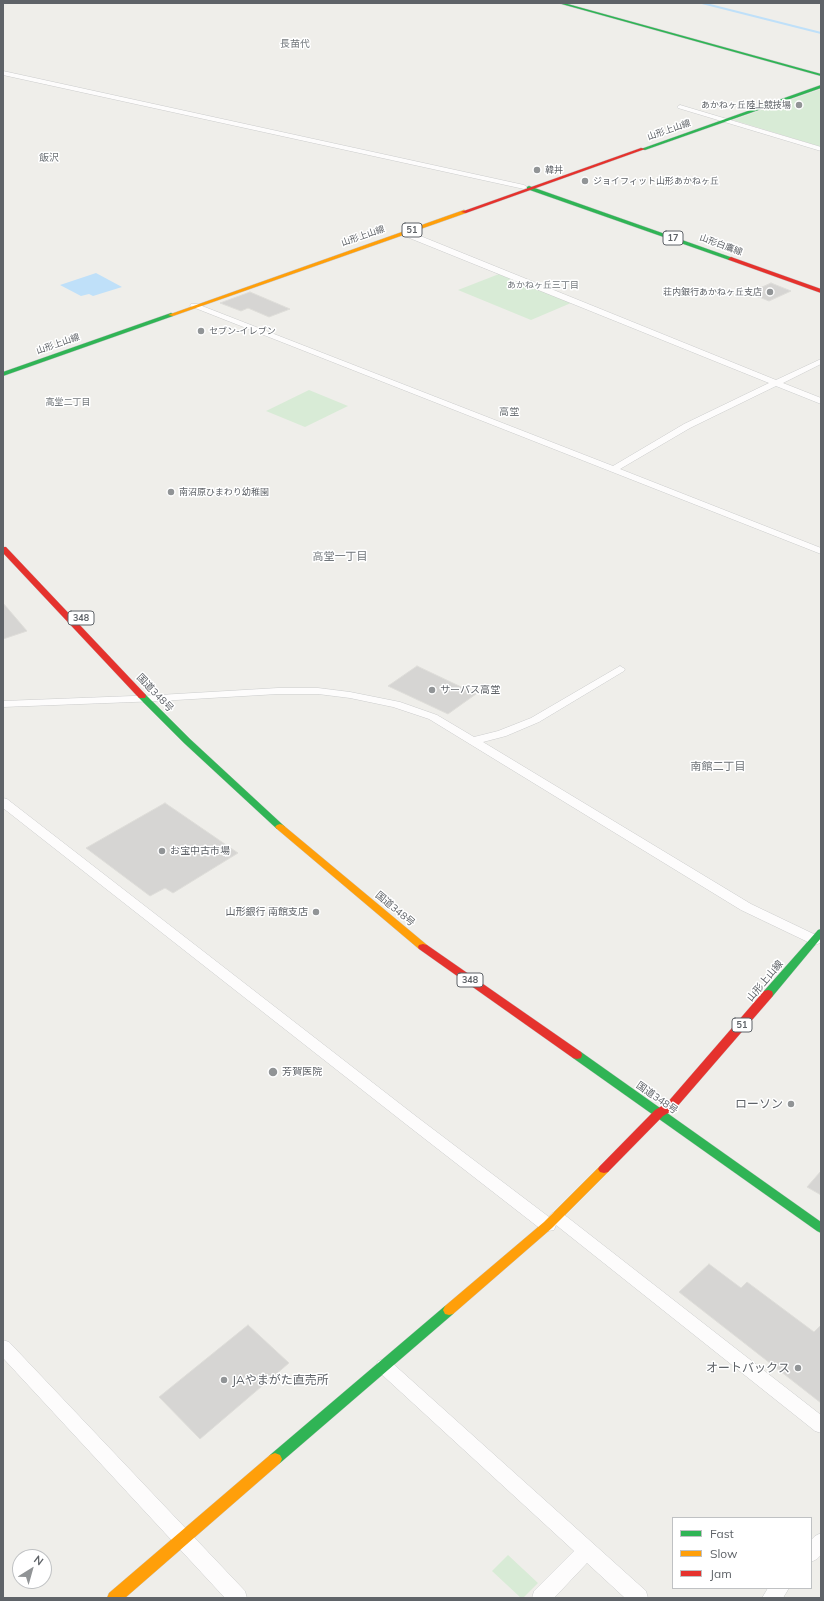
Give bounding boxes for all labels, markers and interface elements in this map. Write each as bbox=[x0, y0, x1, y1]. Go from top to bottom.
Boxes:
district label: 長苗代 bbox=[280, 38, 310, 50]
place label: あかねヶ丘陸上競技場 bbox=[701, 100, 791, 110]
marker: あかねヶ丘陸上競技場 bbox=[794, 100, 804, 110]
street label: 山形上山線 bbox=[646, 118, 692, 142]
district label: 飯沢 bbox=[39, 152, 59, 164]
marker: 韓丼 bbox=[532, 165, 542, 175]
place label: 韓丼 bbox=[545, 165, 563, 175]
marker: ジョイフィット山形あかねヶ丘 bbox=[580, 176, 590, 186]
place label: ジョイフィット山形あかねヶ丘 bbox=[593, 176, 719, 186]
road number: 51 bbox=[402, 223, 422, 237]
street label: 山形上山線 bbox=[340, 224, 386, 248]
road number: 17 bbox=[663, 231, 683, 245]
street label: 山形白鷹線 bbox=[698, 232, 744, 258]
district label: あかねヶ丘三丁目 bbox=[507, 280, 579, 290]
place label: 荘内銀行あかねヶ丘支店 bbox=[663, 287, 762, 297]
marker: 荘内銀行あかねヶ丘支店 bbox=[765, 287, 775, 297]
marker: セブン-イレブン bbox=[196, 326, 206, 336]
place label: セブン-イレブン bbox=[209, 326, 276, 336]
street label: 山形上山線 bbox=[35, 332, 81, 356]
district label: 高堂二丁目 bbox=[46, 397, 90, 407]
district label: 高堂 bbox=[499, 406, 519, 418]
marker: 南沼原ひまわり幼稚園 bbox=[166, 487, 176, 497]
place label: 南沼原ひまわり幼稚園 bbox=[179, 487, 269, 497]
district label: 高堂一丁目 bbox=[313, 550, 367, 564]
road number: 348 bbox=[68, 611, 94, 625]
street label: 国道348号 bbox=[134, 672, 176, 714]
place label: サーパス高堂 bbox=[440, 684, 500, 696]
marker: サーパス高堂 bbox=[427, 685, 437, 695]
district label: 南館二丁目 bbox=[691, 760, 745, 774]
place label: お宝中古市場 bbox=[170, 845, 230, 857]
marker: お宝中古市場 bbox=[157, 846, 167, 856]
street label: 国道348号 bbox=[373, 889, 417, 929]
place label: 山形銀行 南館支店 bbox=[225, 906, 308, 918]
marker: 山形銀行 南館支店 bbox=[311, 907, 321, 917]
street label: 山形上山線 bbox=[744, 958, 786, 1004]
road number: 348 bbox=[457, 973, 483, 987]
road number: 51 bbox=[732, 1018, 752, 1032]
marker: 芳賀医院 bbox=[267, 1066, 279, 1078]
place label: 芳賀医院 bbox=[282, 1066, 322, 1078]
street label: 国道348号 bbox=[634, 1079, 680, 1117]
place label: ローソン bbox=[735, 1097, 783, 1111]
marker: ローソン bbox=[786, 1099, 796, 1109]
place label: オートバックス bbox=[706, 1361, 790, 1375]
marker: オートバックス bbox=[793, 1363, 803, 1373]
place label: JAやまがた直売所 bbox=[232, 1373, 329, 1387]
marker: JAやまがた直売所 bbox=[219, 1375, 229, 1385]
legend bbox=[672, 1517, 812, 1589]
text: Fast bbox=[710, 1526, 734, 1541]
text: Slow bbox=[710, 1546, 738, 1561]
north arrow bbox=[12, 1549, 52, 1589]
text: N bbox=[31, 1552, 46, 1568]
text: Jam bbox=[710, 1566, 732, 1581]

